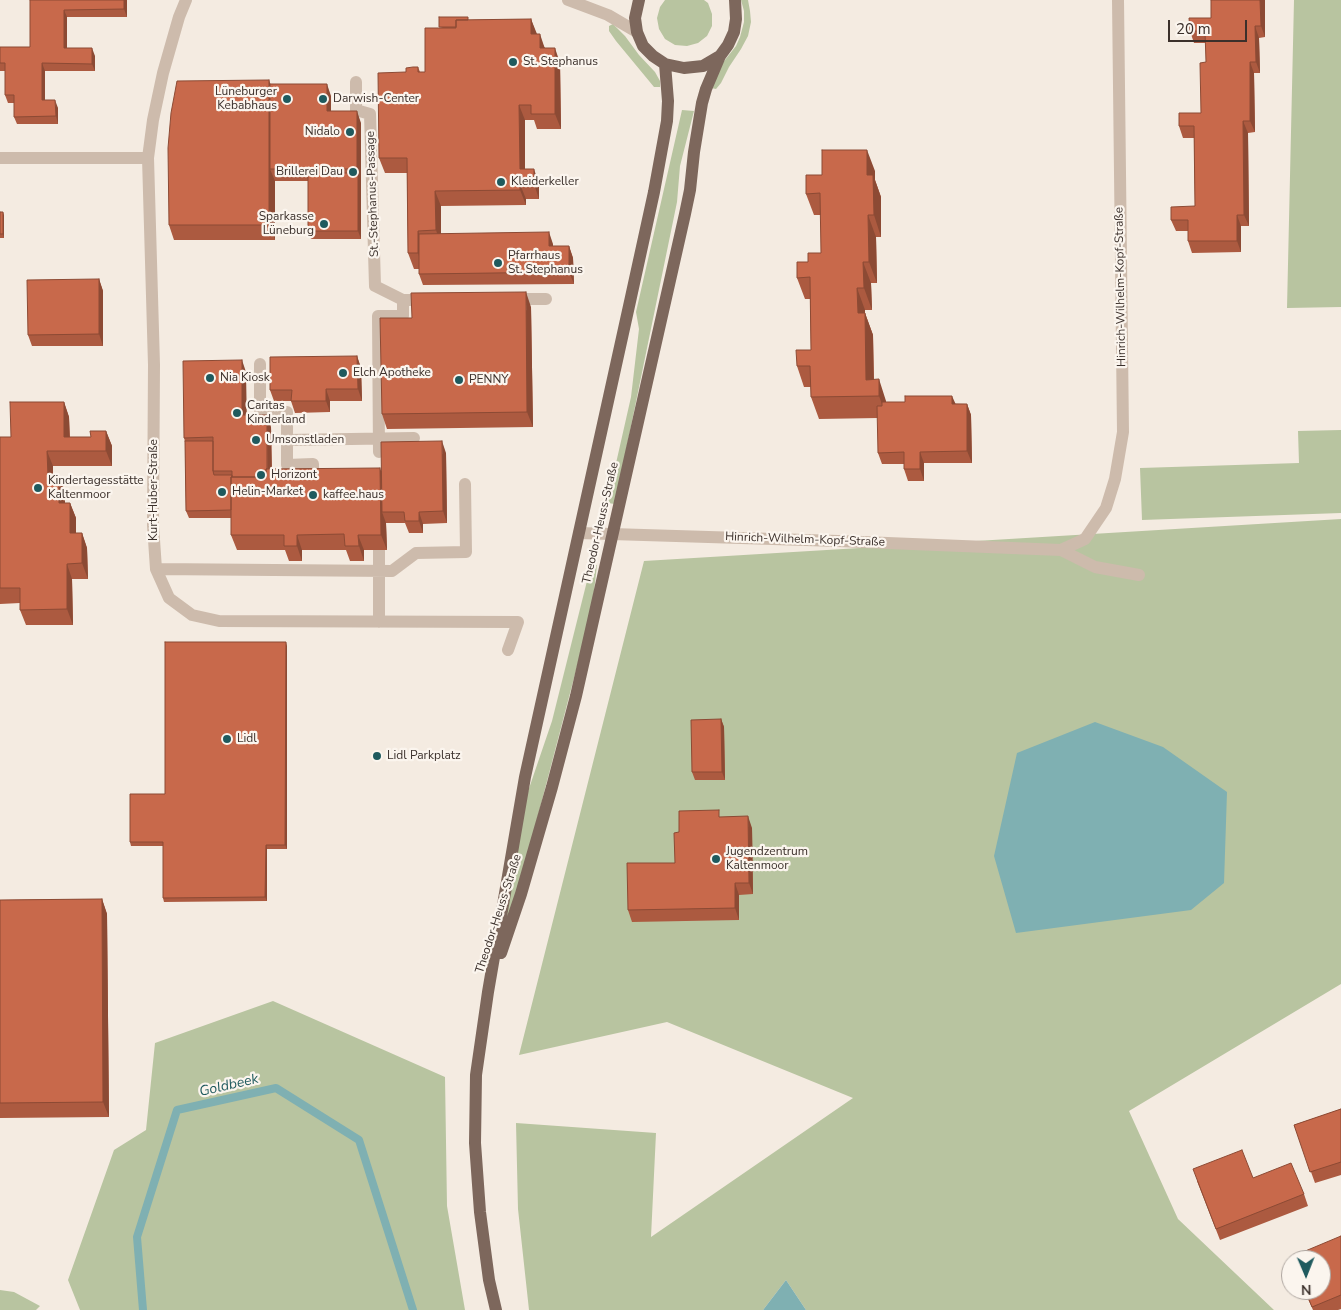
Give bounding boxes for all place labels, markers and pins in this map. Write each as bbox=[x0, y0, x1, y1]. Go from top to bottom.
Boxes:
place label: St. Stephanus bbox=[523, 55, 598, 69]
marker: St. Stephanus bbox=[507, 56, 519, 68]
place label: Lüneburger Kebabhaus bbox=[215, 85, 277, 113]
place label: Darwish-Center bbox=[333, 92, 419, 106]
marker: Lüneburger Kebabhaus bbox=[281, 93, 293, 105]
marker: Darwish-Center bbox=[317, 93, 329, 105]
place label: Nidalo bbox=[305, 125, 340, 139]
marker: Nidalo bbox=[344, 126, 356, 138]
place label: Brillerei Dau bbox=[276, 165, 343, 179]
marker: Brillerei Dau bbox=[347, 166, 359, 178]
place label: Kleiderkeller bbox=[511, 175, 579, 189]
marker: Kleiderkeller bbox=[495, 176, 507, 188]
place label: Sparkasse Lüneburg bbox=[259, 210, 314, 238]
marker: Sparkasse Lüneburg bbox=[318, 218, 330, 230]
place label: Pfarrhaus St. Stephanus bbox=[508, 249, 583, 277]
marker: Pfarrhaus St. Stephanus bbox=[492, 257, 504, 269]
place label: Elch Apotheke bbox=[353, 366, 431, 380]
marker: Elch Apotheke bbox=[337, 367, 349, 379]
place label: Nia Kiosk bbox=[220, 371, 270, 385]
marker: Nia Kiosk bbox=[204, 372, 216, 384]
place label: PENNY bbox=[469, 373, 509, 387]
marker: PENNY bbox=[453, 374, 465, 386]
place label: Caritas Kinderland bbox=[247, 399, 305, 427]
marker: Caritas Kinderland bbox=[231, 407, 243, 419]
place label: Umsonstladen bbox=[266, 433, 344, 447]
marker: Umsonstladen bbox=[250, 434, 262, 446]
place label: Horizont bbox=[271, 468, 317, 482]
marker: Horizont bbox=[255, 469, 267, 481]
place label: Kindertagesstätte Kaltenmoor bbox=[48, 474, 144, 502]
marker: Kindertagesstätte Kaltenmoor bbox=[32, 482, 44, 494]
place label: Helin-Market bbox=[232, 485, 303, 499]
marker: Helin-Market bbox=[216, 486, 228, 498]
place label: kaffee.haus bbox=[323, 488, 384, 502]
marker: kaffee.haus bbox=[307, 489, 319, 501]
place label: Lidl bbox=[237, 732, 257, 746]
marker: Lidl bbox=[221, 733, 233, 745]
place label: Lidl Parkplatz bbox=[387, 749, 461, 763]
marker: Lidl Parkplatz bbox=[371, 750, 383, 762]
place label: Jugendzentrum Kaltenmoor bbox=[726, 845, 808, 873]
marker: Jugendzentrum Kaltenmoor bbox=[710, 853, 722, 865]

